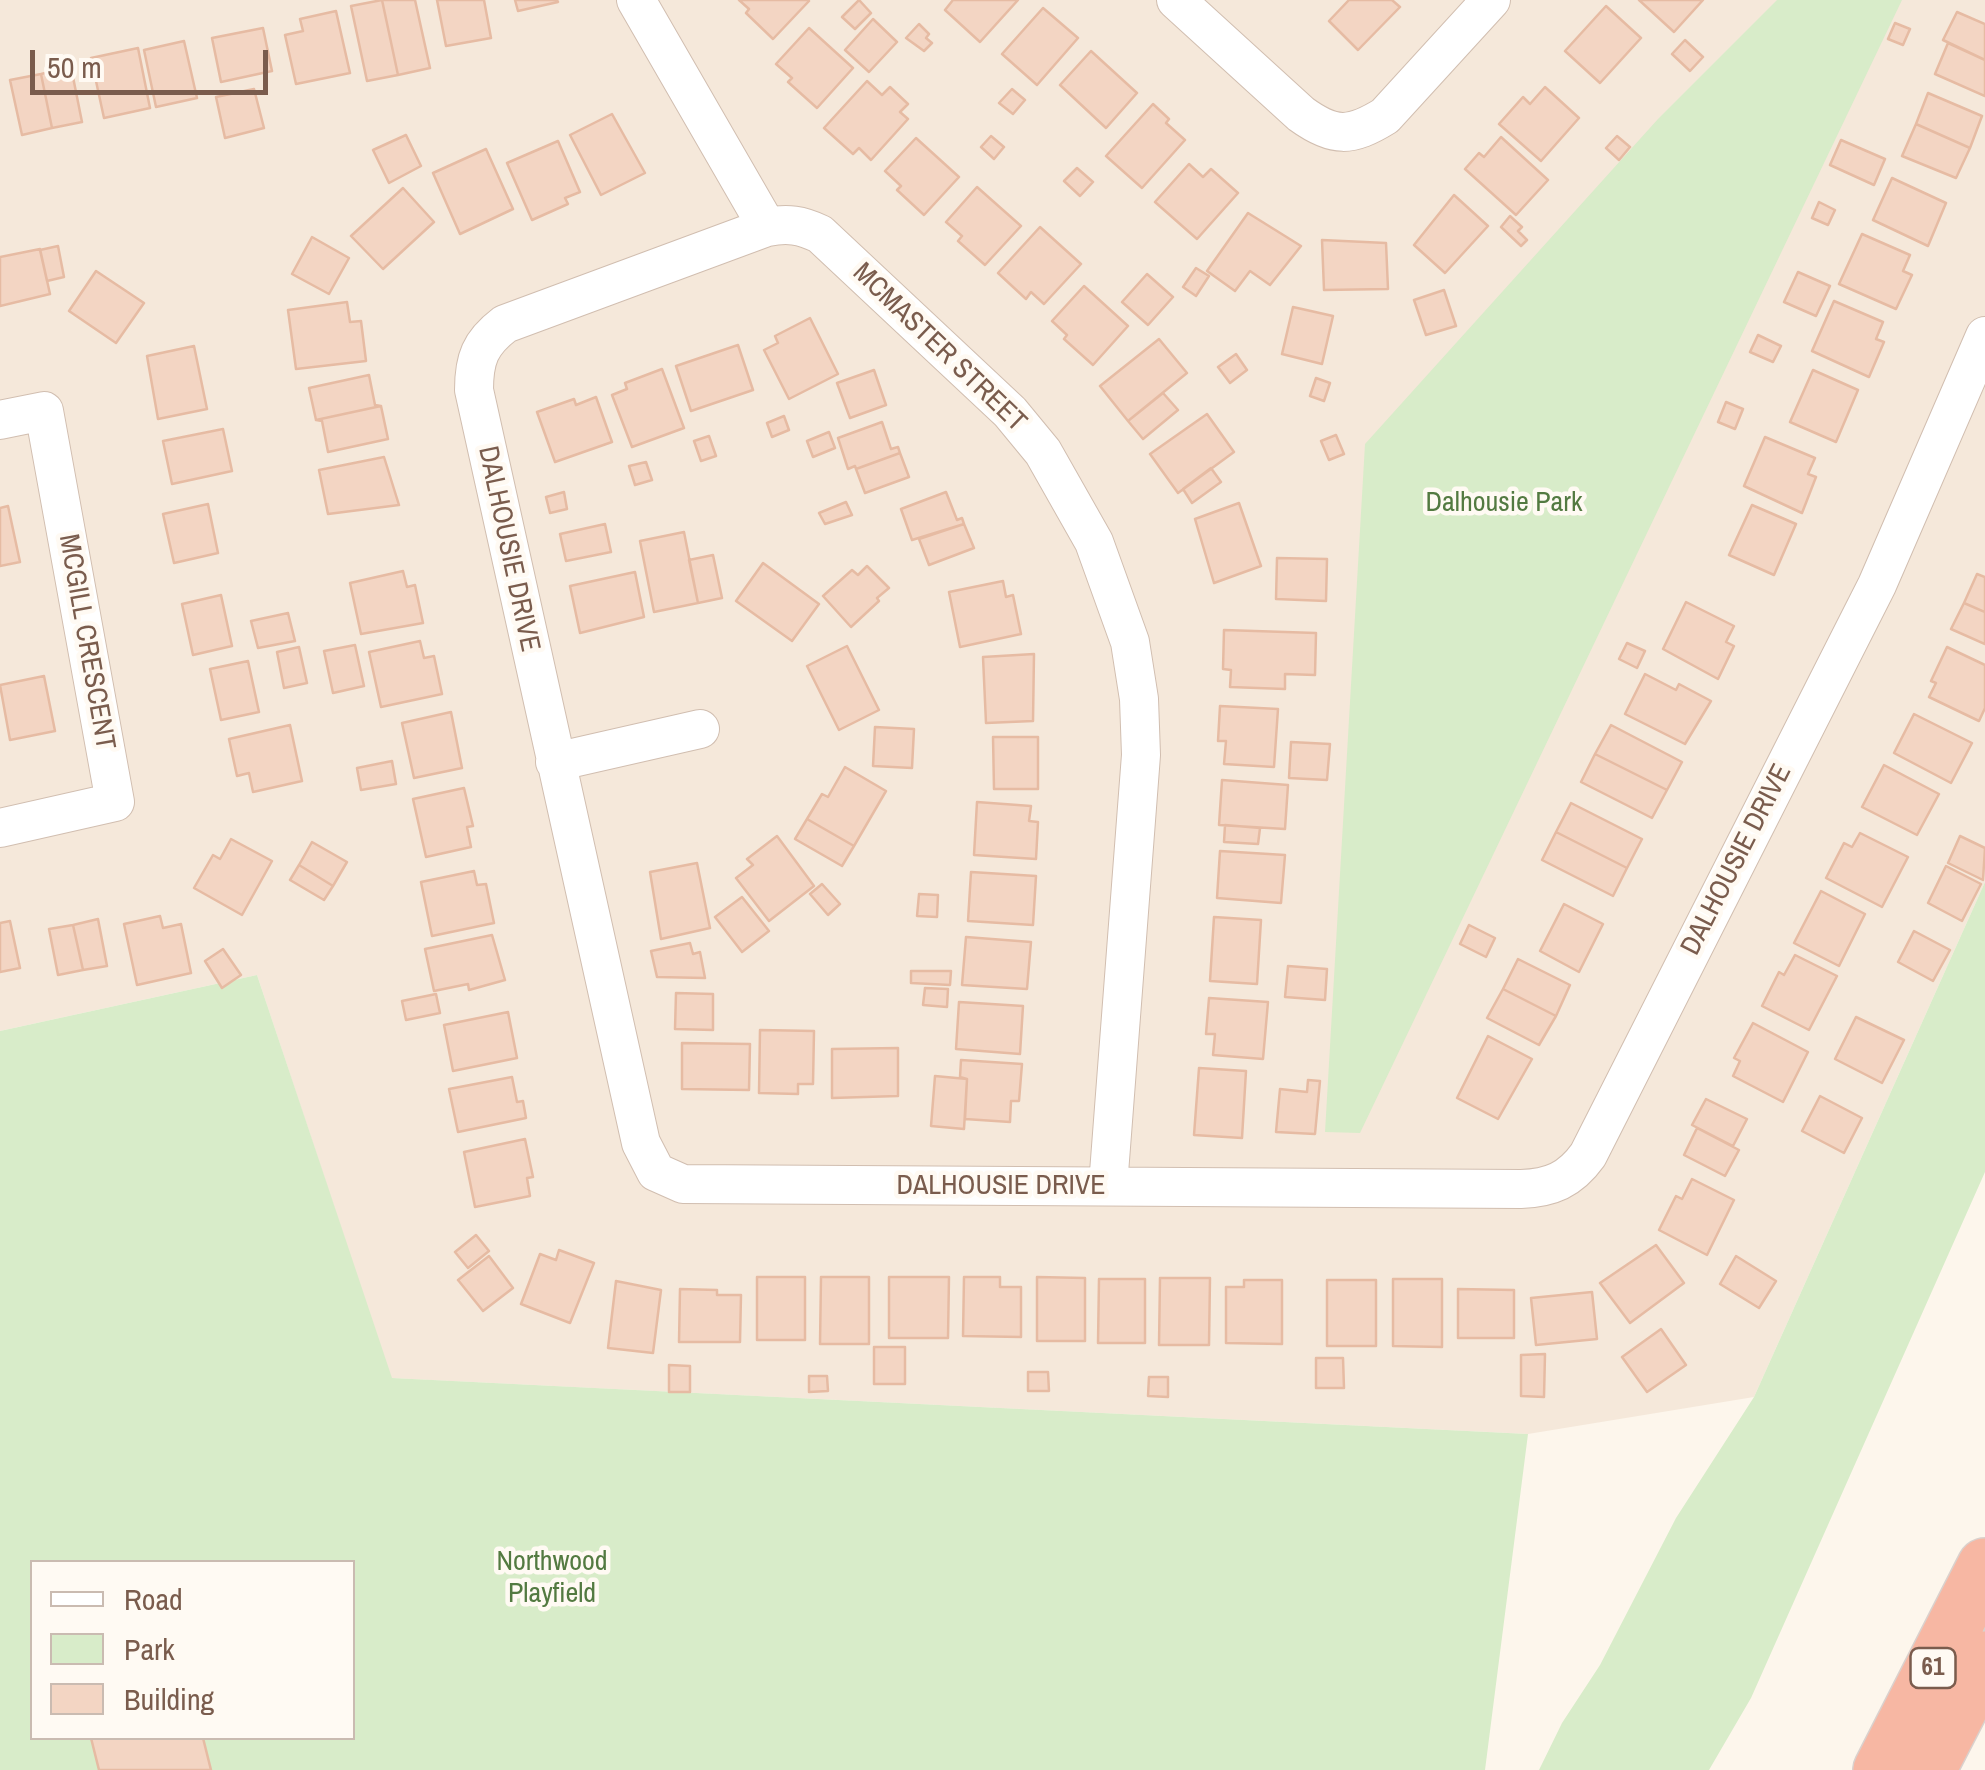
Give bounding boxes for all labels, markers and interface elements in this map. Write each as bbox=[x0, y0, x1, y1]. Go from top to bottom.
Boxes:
scale bar bbox=[35, 30, 272, 92]
text: 50 m bbox=[47, 47, 102, 87]
street label: MCMASTER STREET bbox=[845, 257, 1033, 439]
street label: DALHOUSIE DRIVE bbox=[470, 443, 546, 655]
park label: Dalhousie Park bbox=[1426, 486, 1582, 520]
street label: MCGILL CRESCENT bbox=[51, 532, 121, 752]
street label: DALHOUSIE DRIVE bbox=[1675, 759, 1799, 961]
street label: DALHOUSIE DRIVE bbox=[896, 1169, 1106, 1203]
park label: Northwood Playfield bbox=[496, 1545, 608, 1611]
legend bbox=[30, 1560, 355, 1740]
text: Road bbox=[124, 1579, 183, 1619]
text: Park bbox=[124, 1629, 175, 1669]
road number: 61 bbox=[1910, 1648, 1956, 1688]
text: Building bbox=[124, 1679, 214, 1719]

